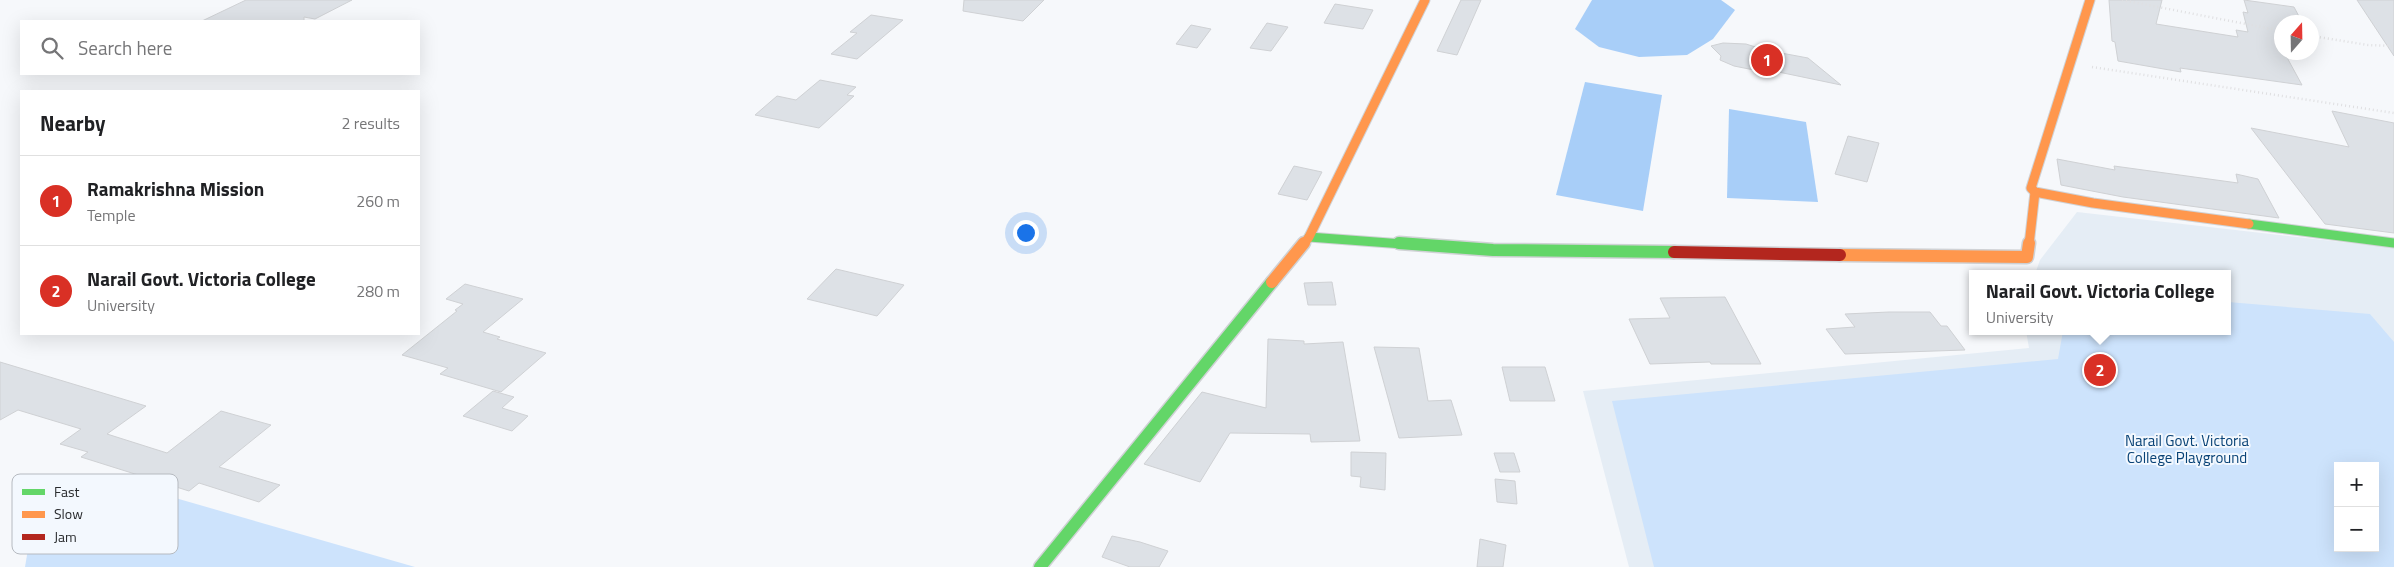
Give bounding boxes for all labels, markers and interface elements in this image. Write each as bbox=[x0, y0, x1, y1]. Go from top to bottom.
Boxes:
north arrow bbox=[2274, 15, 2319, 60]
search box bbox=[20, 20, 420, 75]
text: Search here bbox=[78, 33, 172, 62]
icon: search bbox=[38, 34, 66, 62]
pin: 1 bbox=[1751, 41, 1783, 79]
text: Nearby bbox=[40, 107, 105, 139]
text: 2 results bbox=[341, 111, 400, 135]
text: Ramakrishna Mission bbox=[87, 174, 264, 203]
text: 1 bbox=[52, 189, 60, 213]
text: 260 m bbox=[356, 189, 400, 213]
text: Temple bbox=[87, 203, 136, 227]
your location bbox=[1013, 220, 1039, 246]
text: Narail Govt. Victoria College bbox=[87, 264, 316, 293]
popup bbox=[1969, 270, 2231, 335]
text: Narail Govt. Victoria College bbox=[1986, 276, 2214, 305]
text: 2 bbox=[52, 279, 60, 303]
text: 280 m bbox=[356, 279, 400, 303]
text: University bbox=[87, 293, 155, 317]
text: University bbox=[1986, 305, 2054, 329]
pin: 2 bbox=[2084, 351, 2116, 389]
park label: Narail Govt. Victoria College Playground bbox=[2125, 429, 2250, 469]
map controls bbox=[2334, 462, 2379, 552]
button: + bbox=[2334, 462, 2379, 507]
legend bbox=[12, 474, 178, 554]
text: Fast bbox=[54, 481, 79, 502]
text: Slow bbox=[54, 503, 83, 524]
button: − bbox=[2334, 507, 2379, 552]
text: Jam bbox=[54, 526, 77, 547]

